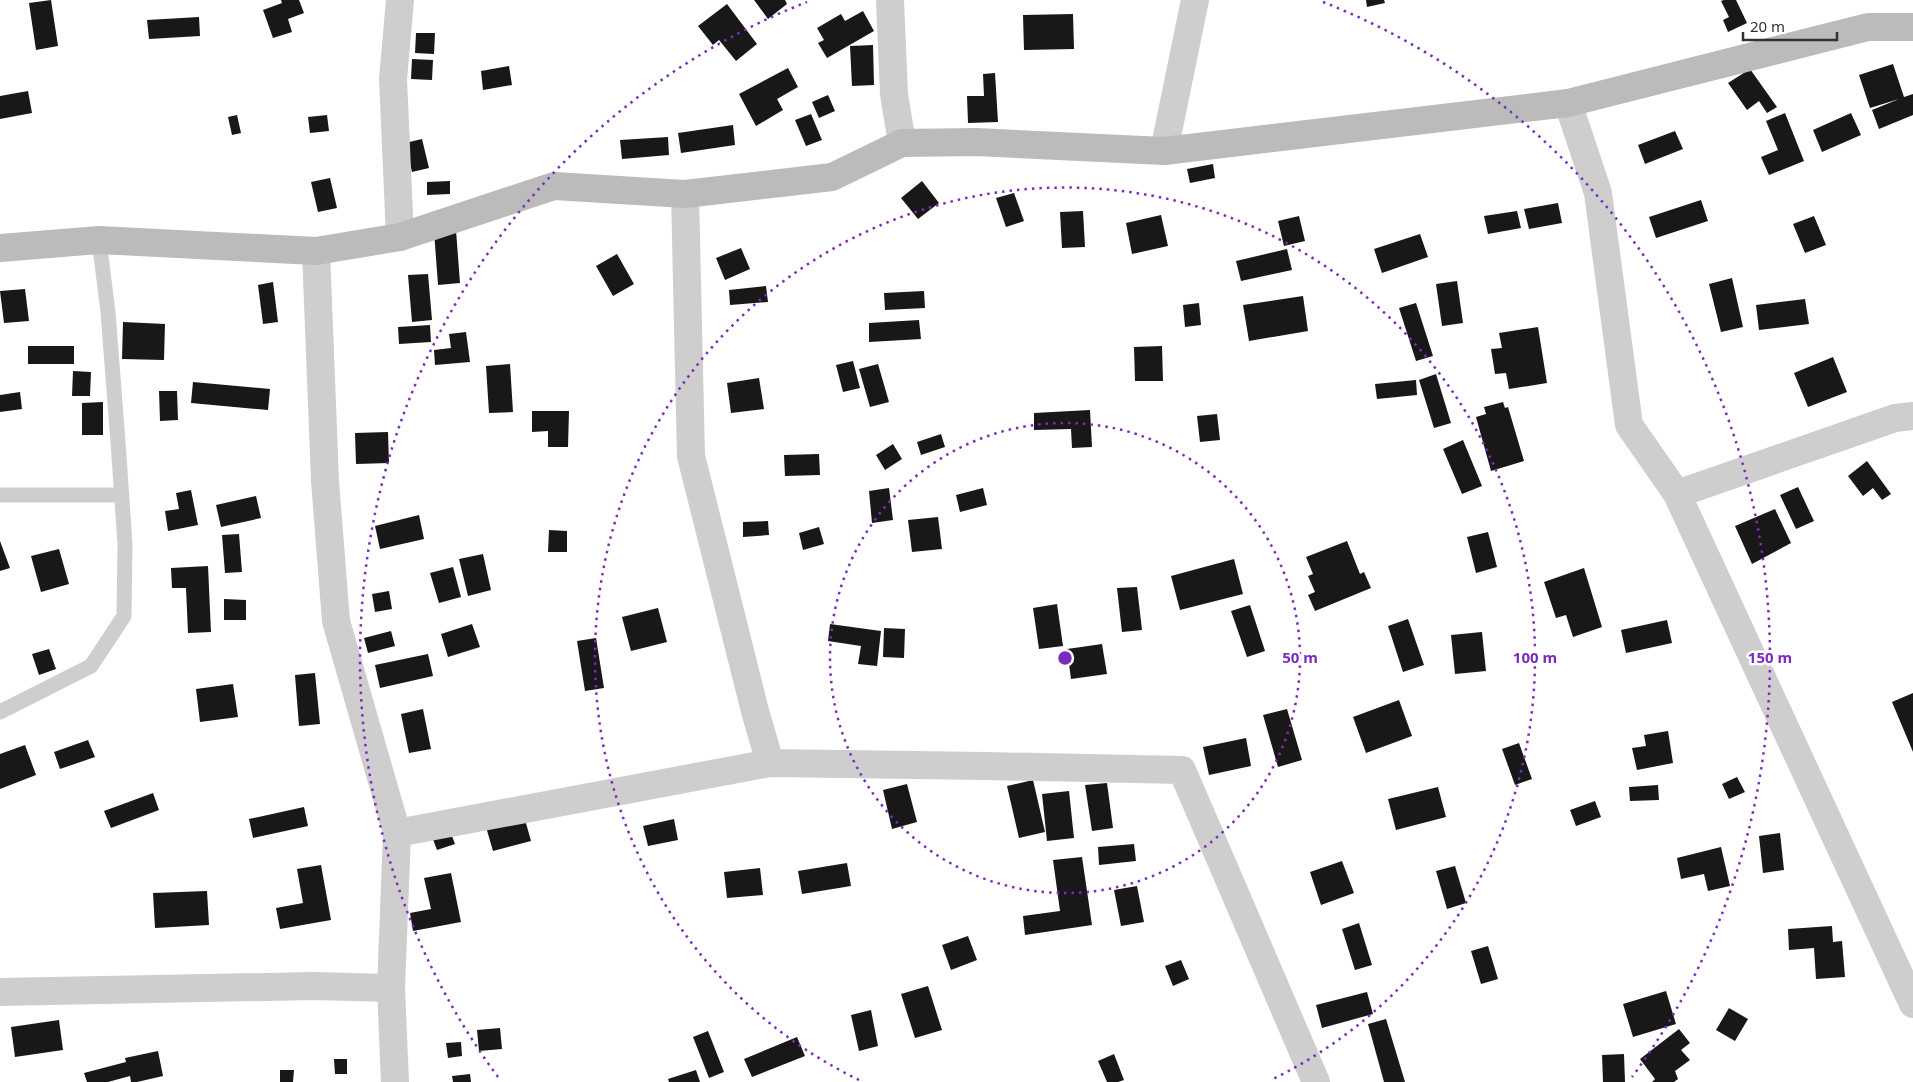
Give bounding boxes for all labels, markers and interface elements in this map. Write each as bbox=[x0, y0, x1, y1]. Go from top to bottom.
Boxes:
scale bar bbox=[1743, 10, 1837, 42]
text: 20 m bbox=[1750, 16, 1785, 36]
text: 50 m bbox=[1282, 647, 1318, 667]
text: 100 m bbox=[1513, 647, 1557, 667]
text: 150 m bbox=[1748, 647, 1792, 667]
centre of rings bbox=[1056, 649, 1074, 667]

